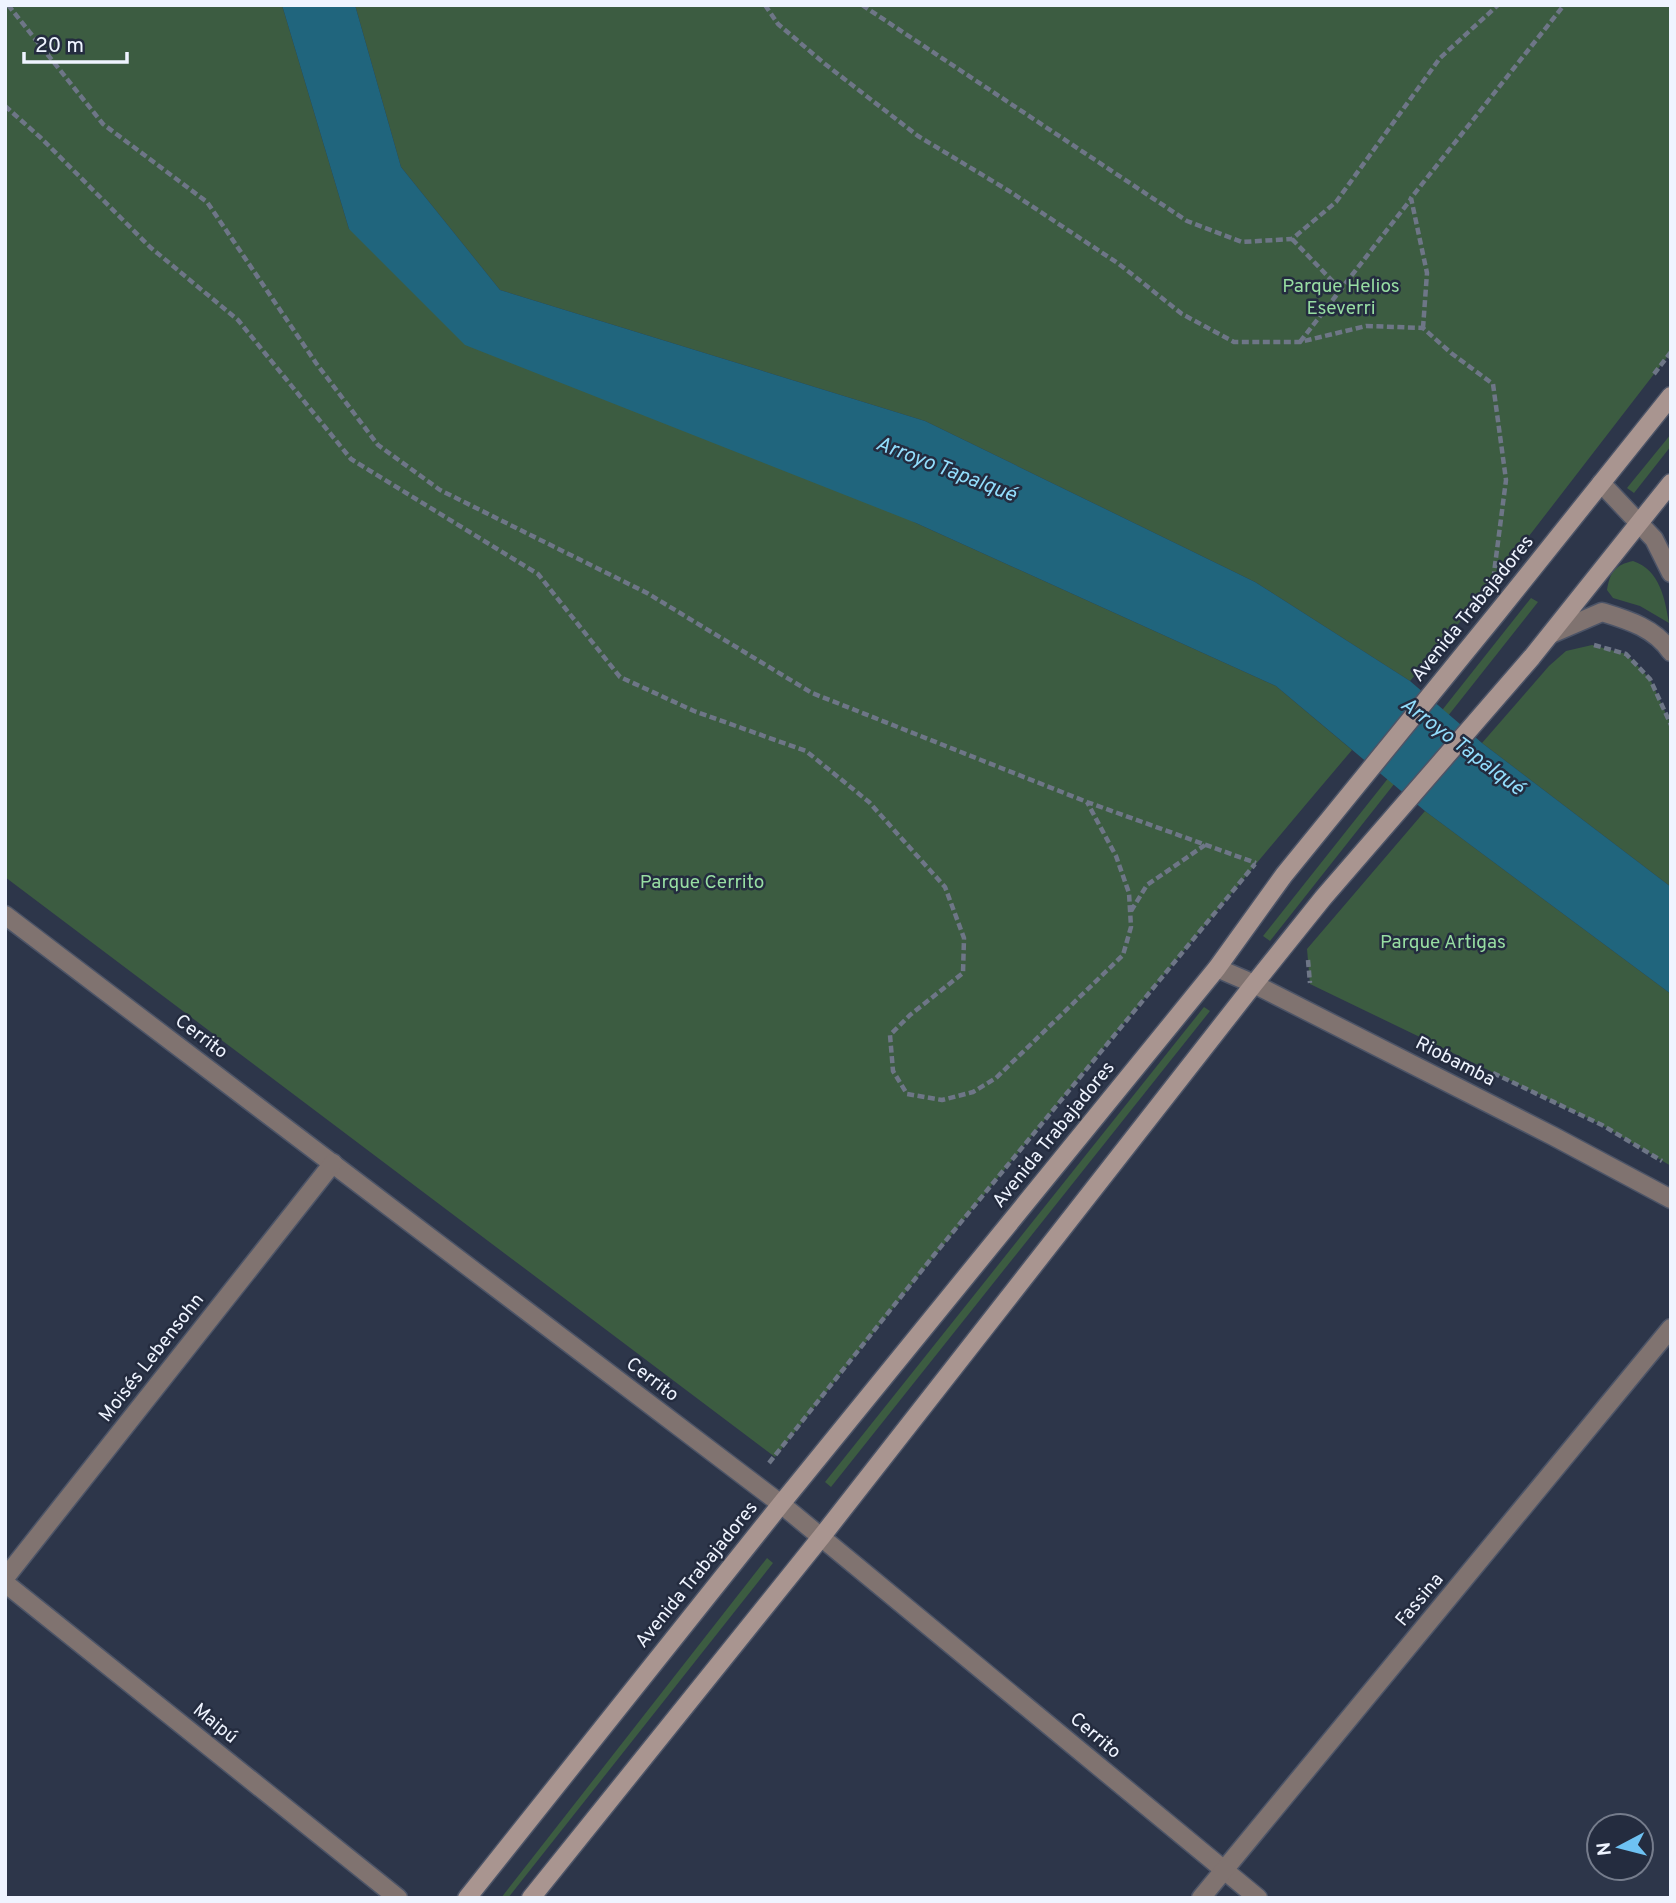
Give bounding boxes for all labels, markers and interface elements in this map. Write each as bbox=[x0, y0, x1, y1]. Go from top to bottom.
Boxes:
scale bar bbox=[24, 21, 128, 65]
text: 20 m bbox=[35, 33, 84, 60]
park label: Parque Helios Eseverri bbox=[1282, 275, 1400, 321]
water label: Arroyo Tapalqué bbox=[872, 431, 1022, 510]
street label: Avenida Trabajadores bbox=[1406, 531, 1540, 687]
water label: Arroyo Tapalqué bbox=[1395, 692, 1531, 804]
park label: Parque Cerrito bbox=[640, 871, 764, 895]
park label: Parque Artigas bbox=[1380, 931, 1506, 955]
street label: Cerrito bbox=[170, 1009, 232, 1065]
street label: Riobamba bbox=[1411, 1032, 1499, 1092]
street label: Avenida Trabajadores bbox=[987, 1057, 1121, 1213]
street label: Moisés Lebensohn bbox=[94, 1289, 210, 1427]
street label: Cerrito bbox=[621, 1352, 683, 1408]
street label: Avenida Trabajadores bbox=[630, 1497, 764, 1653]
street label: Fassina bbox=[1391, 1568, 1449, 1632]
street label: Maipú bbox=[188, 1699, 242, 1749]
street label: Cerrito bbox=[1064, 1708, 1126, 1764]
north arrow bbox=[1585, 1812, 1655, 1882]
text: N bbox=[1592, 1841, 1618, 1857]

